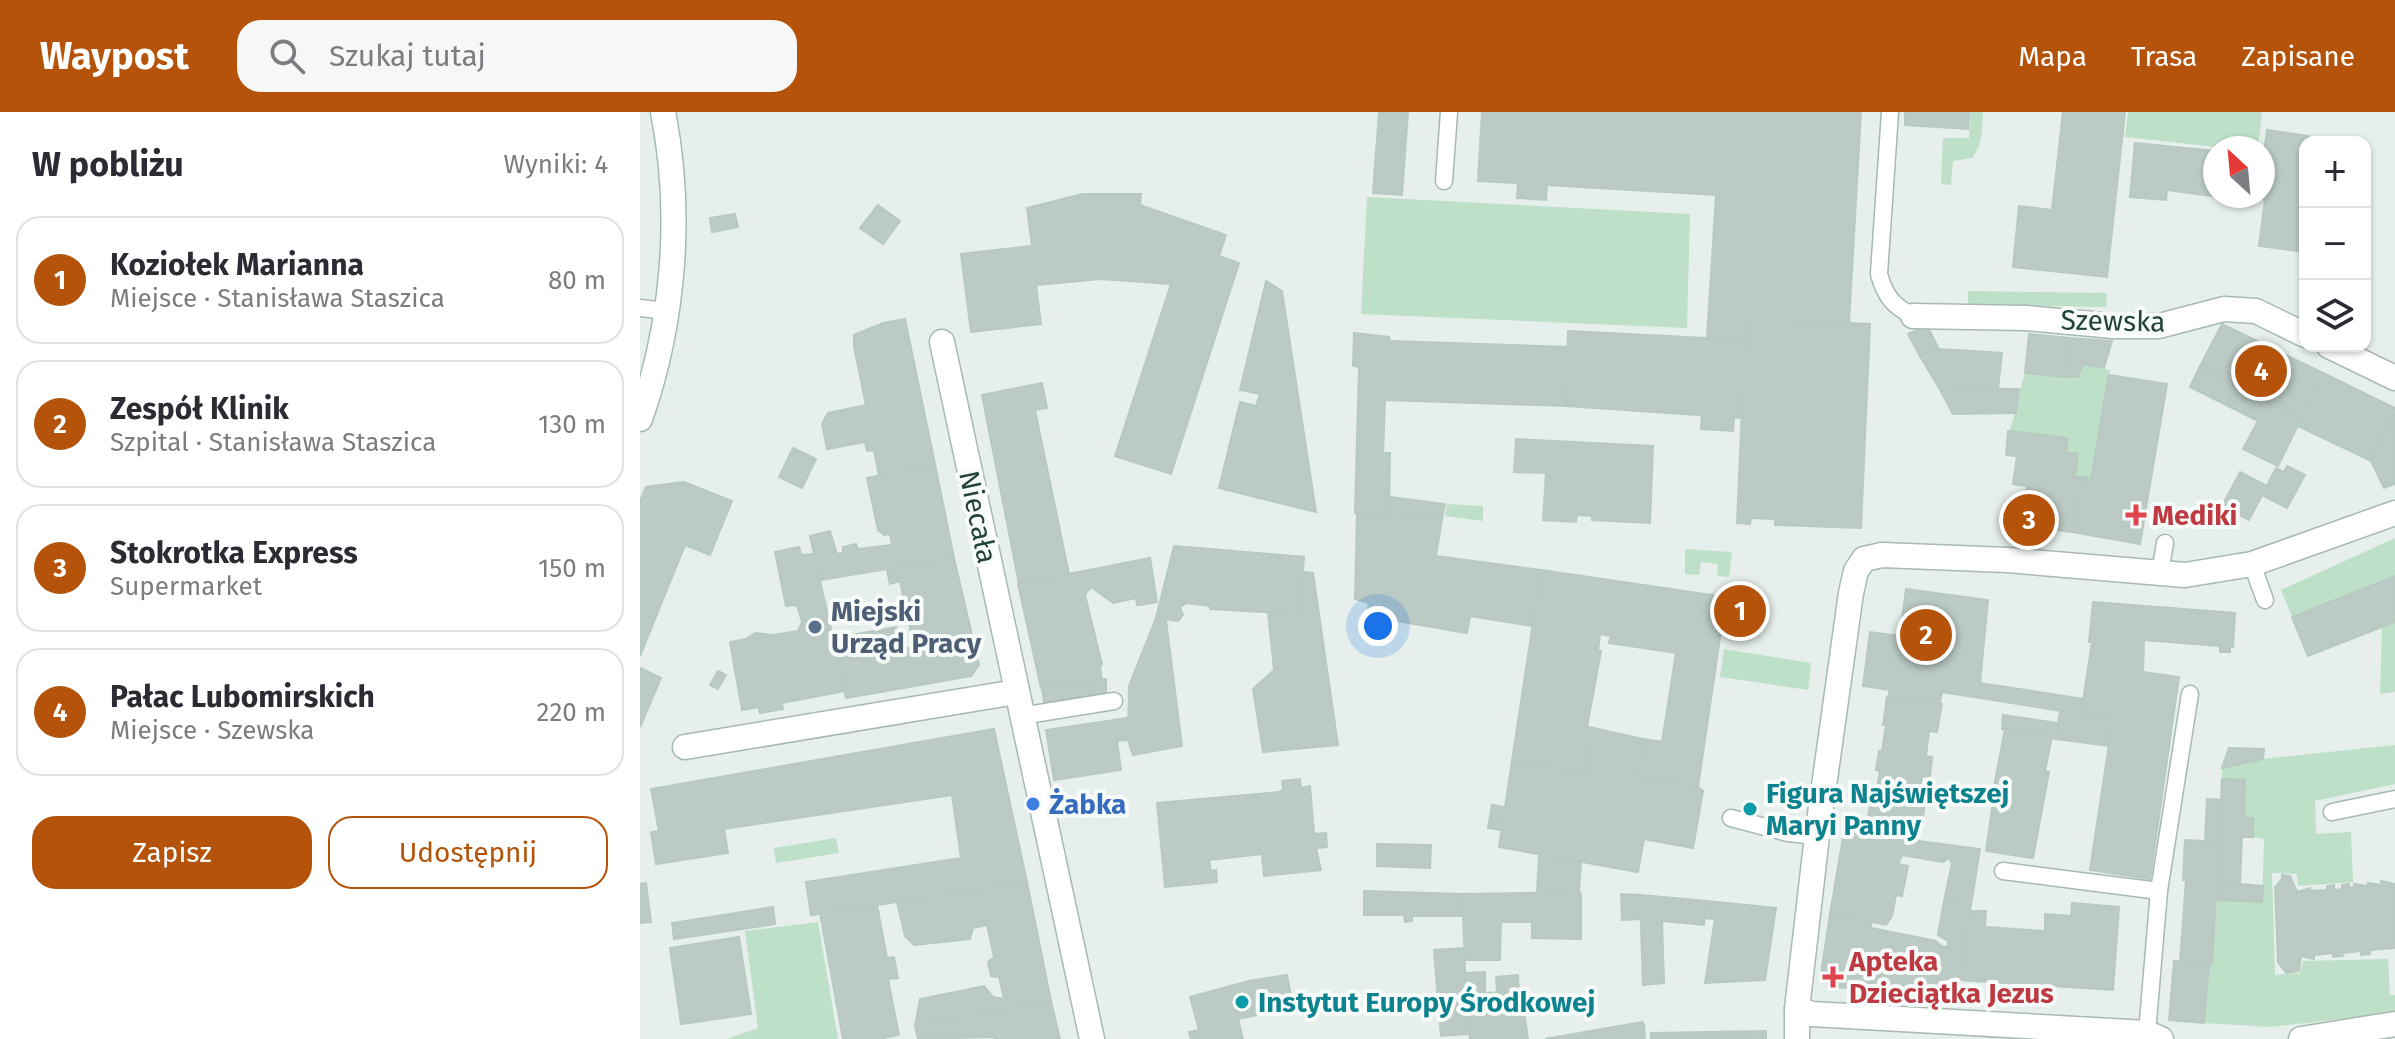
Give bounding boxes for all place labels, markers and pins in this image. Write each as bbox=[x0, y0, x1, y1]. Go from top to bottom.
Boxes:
pin: 4 bbox=[2235, 341, 2287, 401]
pin: 3 bbox=[2003, 490, 2055, 550]
place label: Mediki bbox=[2152, 499, 2238, 532]
marker: Mediki bbox=[2127, 506, 2145, 524]
pin: 1 bbox=[1714, 581, 1766, 641]
place label: Miejski Urząd Pracy bbox=[831, 595, 982, 660]
pin: 2 bbox=[1900, 605, 1952, 665]
marker: Miejski Urząd Pracy bbox=[806, 618, 824, 636]
place label: Figura Najświętszej Maryi Panny bbox=[1766, 777, 2009, 842]
place label: Żabka bbox=[1049, 788, 1126, 821]
marker: Żabka bbox=[1024, 795, 1042, 813]
marker: Figura Najświętszej Maryi Panny bbox=[1741, 800, 1759, 818]
place label: Apteka Dzieciątka Jezus bbox=[1848, 945, 2054, 1010]
marker: Apteka Dzieciątka Jezus bbox=[1824, 968, 1842, 986]
place label: Instytut Europy Środkowej bbox=[1258, 986, 1595, 1019]
marker: Instytut Europy Środkowej bbox=[1233, 993, 1251, 1011]

